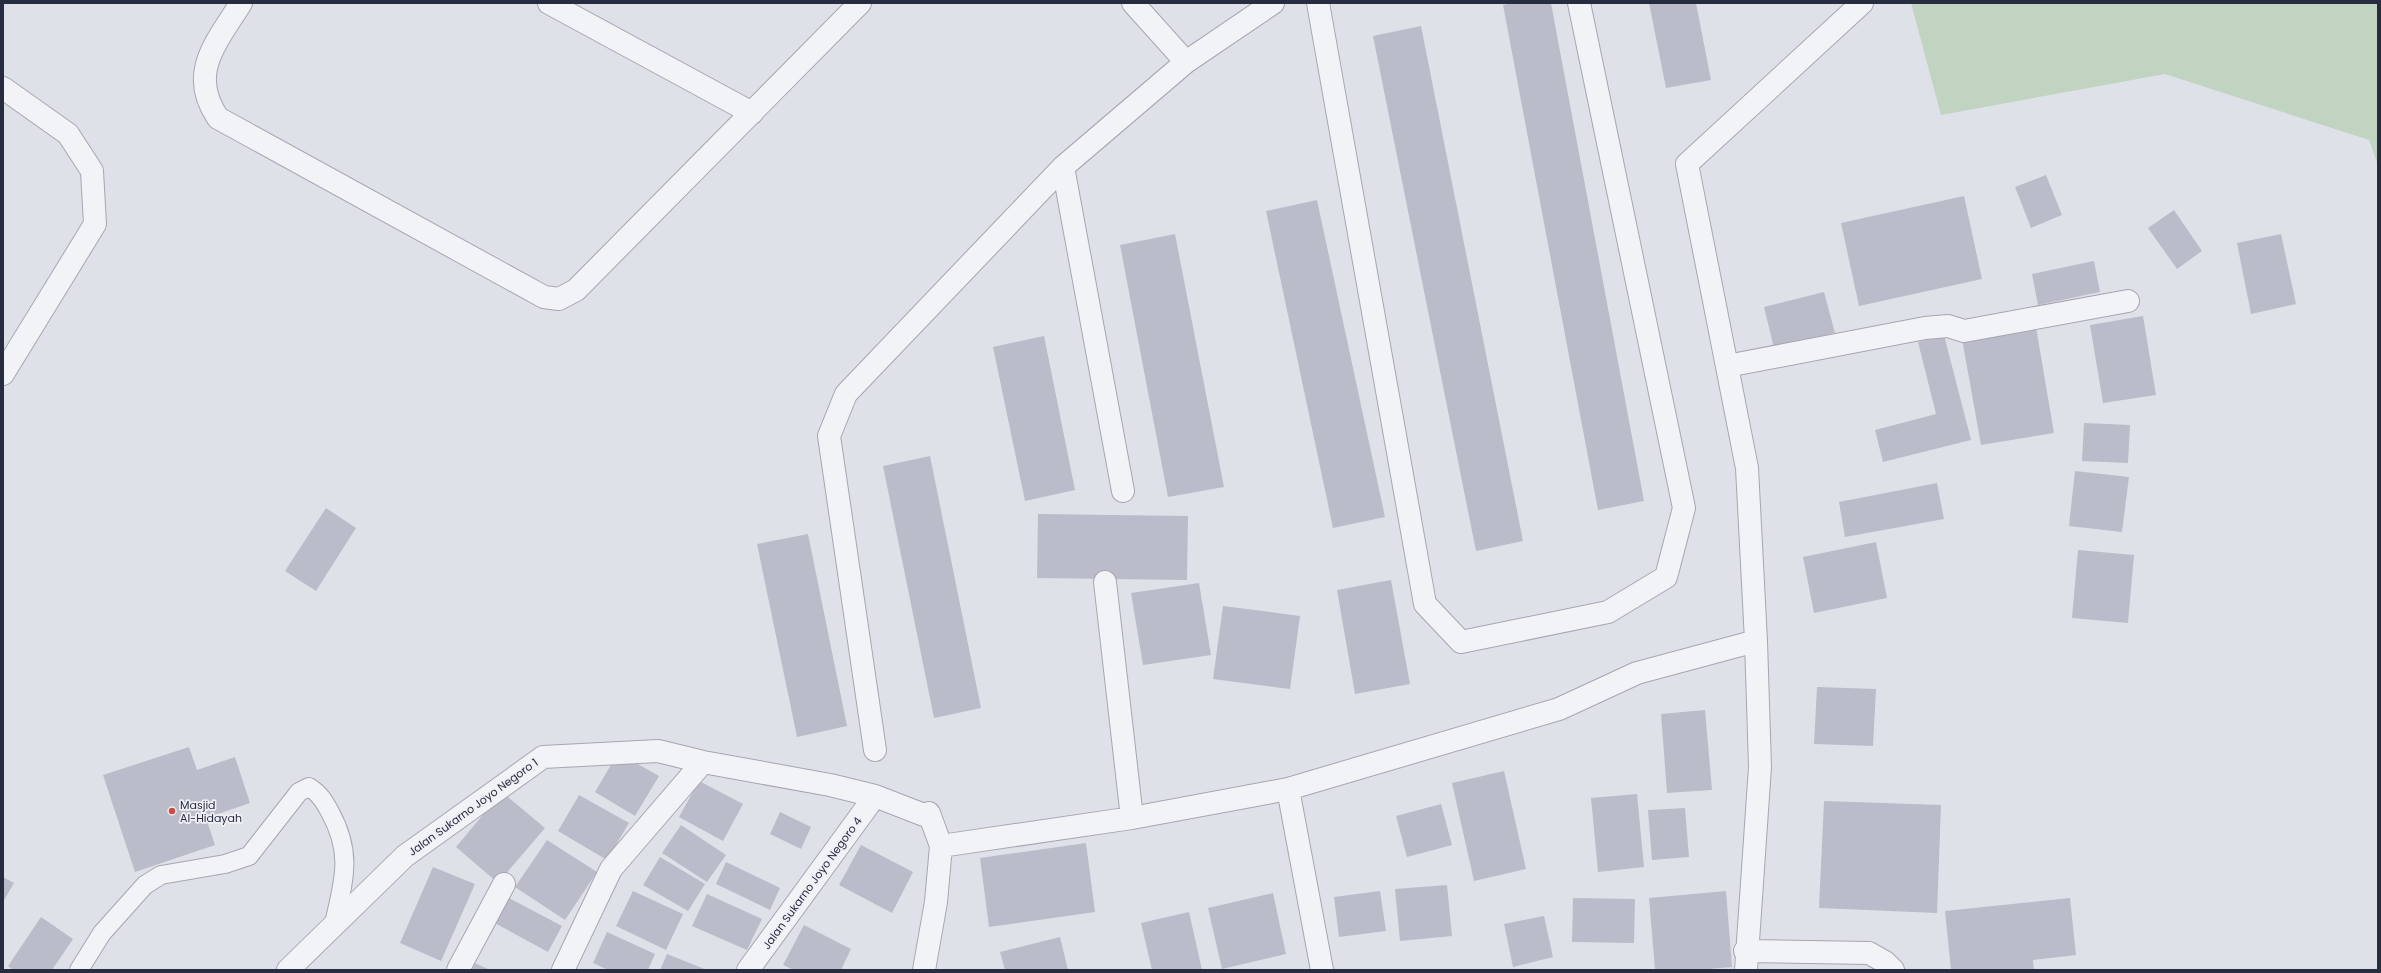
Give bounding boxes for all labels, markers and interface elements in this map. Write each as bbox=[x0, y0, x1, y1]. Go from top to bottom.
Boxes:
street label: Jalan Sukarno Joyo Negoro 1 bbox=[405, 754, 541, 860]
place label: Masjid Al-Hidayah bbox=[180, 797, 242, 826]
marker: Masjid Al-Hidayah bbox=[167, 806, 177, 816]
street label: Jalan Sukarno Joyo Negoro 4 bbox=[758, 813, 866, 952]

